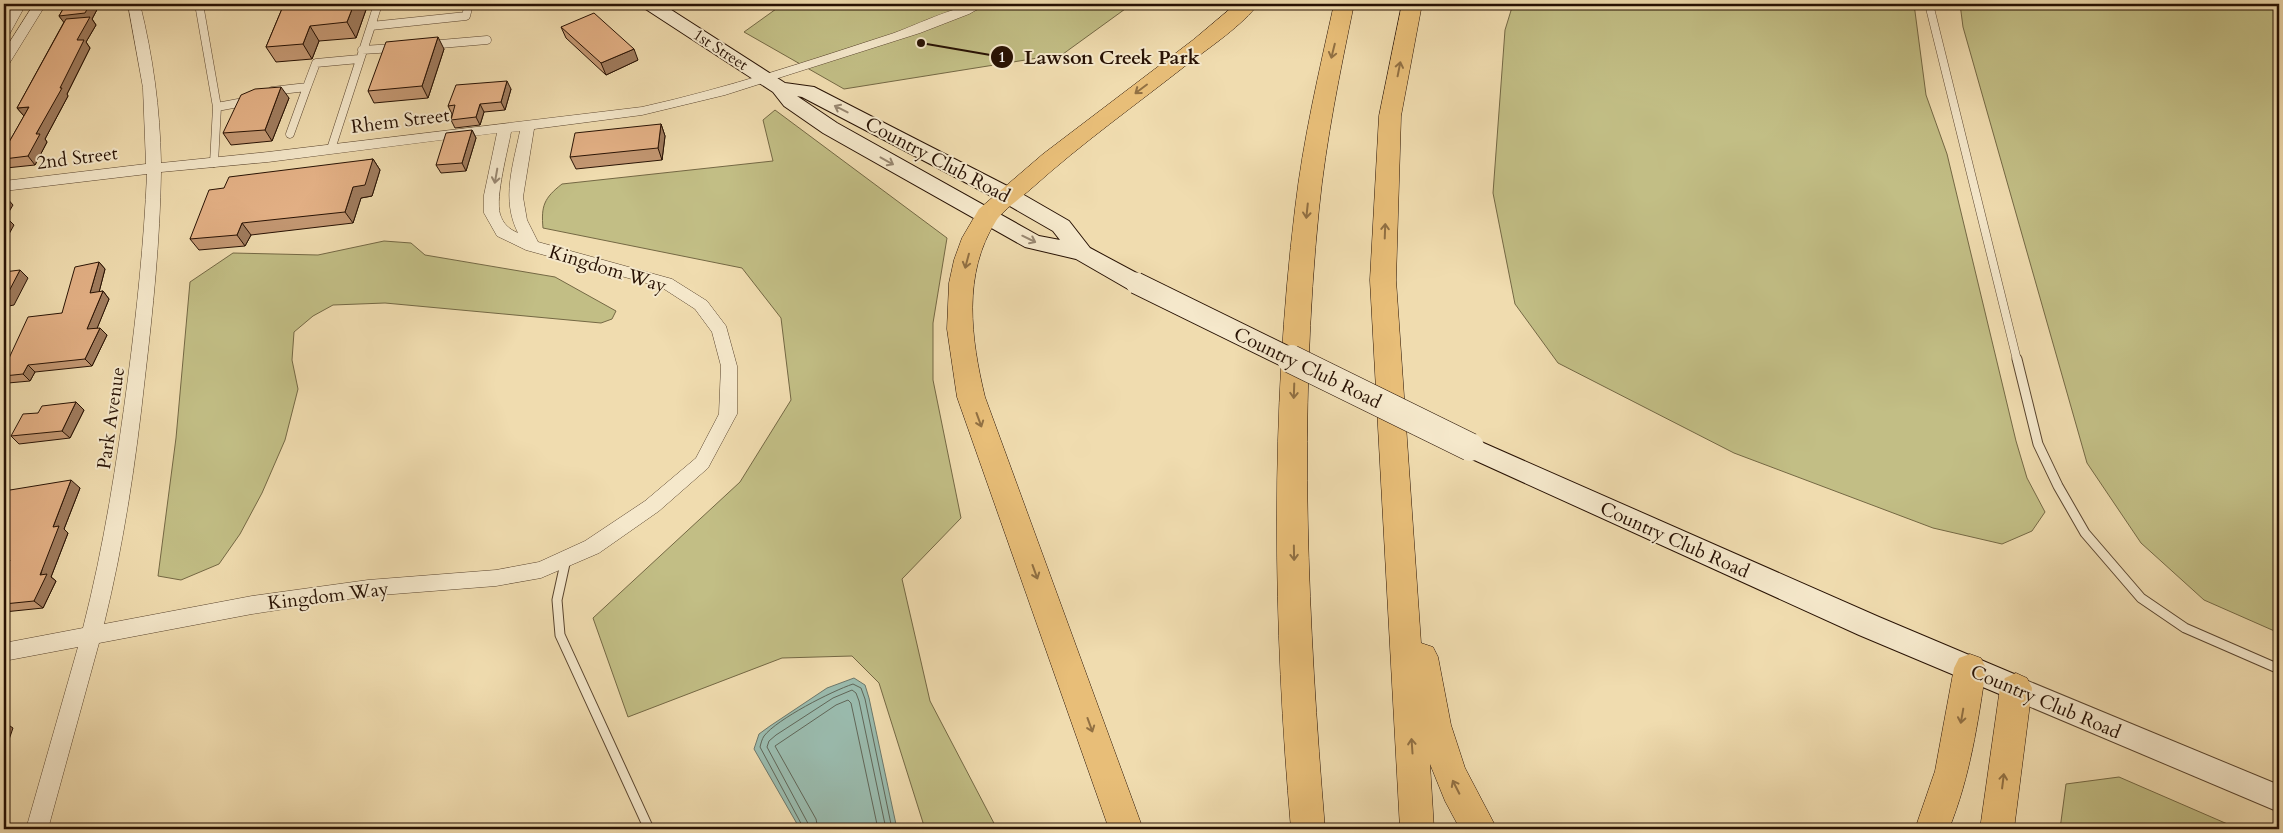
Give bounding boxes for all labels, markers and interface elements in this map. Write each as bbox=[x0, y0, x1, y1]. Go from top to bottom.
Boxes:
street label: 1st Street bbox=[689, 24, 752, 76]
callout: Lawson Creek Park bbox=[989, 39, 1210, 74]
one-way arrow bbox=[1327, 43, 1337, 59]
text: Lawson Creek Park bbox=[1024, 44, 1201, 71]
text: 1 bbox=[998, 47, 1006, 67]
one-way arrow bbox=[1395, 62, 1405, 78]
one-way arrow bbox=[1134, 84, 1148, 94]
street label: Rhem Street bbox=[349, 102, 451, 140]
one-way arrow bbox=[834, 104, 849, 113]
street label: Country Club Road bbox=[860, 111, 1015, 209]
street label: 2nd Street bbox=[35, 140, 119, 176]
one-way arrow bbox=[880, 157, 894, 167]
one-way arrow bbox=[490, 167, 500, 183]
one-way arrow bbox=[1302, 203, 1311, 219]
one-way arrow bbox=[1380, 223, 1390, 240]
one-way arrow bbox=[1021, 235, 1036, 245]
street label: Kingdom Way bbox=[546, 239, 670, 299]
one-way arrow bbox=[962, 253, 972, 269]
street label: Country Club Road bbox=[1230, 321, 1386, 415]
street label: Park Avenue bbox=[91, 365, 131, 471]
one-way arrow bbox=[1289, 382, 1299, 399]
one-way arrow bbox=[975, 411, 984, 427]
street label: Country Club Road bbox=[1596, 495, 1753, 585]
one-way arrow bbox=[1289, 545, 1298, 561]
one-way arrow bbox=[1031, 564, 1040, 580]
street label: Kingdom Way bbox=[266, 576, 390, 616]
street label: Country Club Road bbox=[1966, 659, 2125, 745]
one-way arrow bbox=[1956, 708, 1966, 724]
one-way arrow bbox=[1086, 717, 1095, 732]
one-way arrow bbox=[1407, 738, 1416, 754]
one-way arrow bbox=[1998, 773, 2008, 789]
one-way arrow bbox=[1451, 779, 1461, 794]

